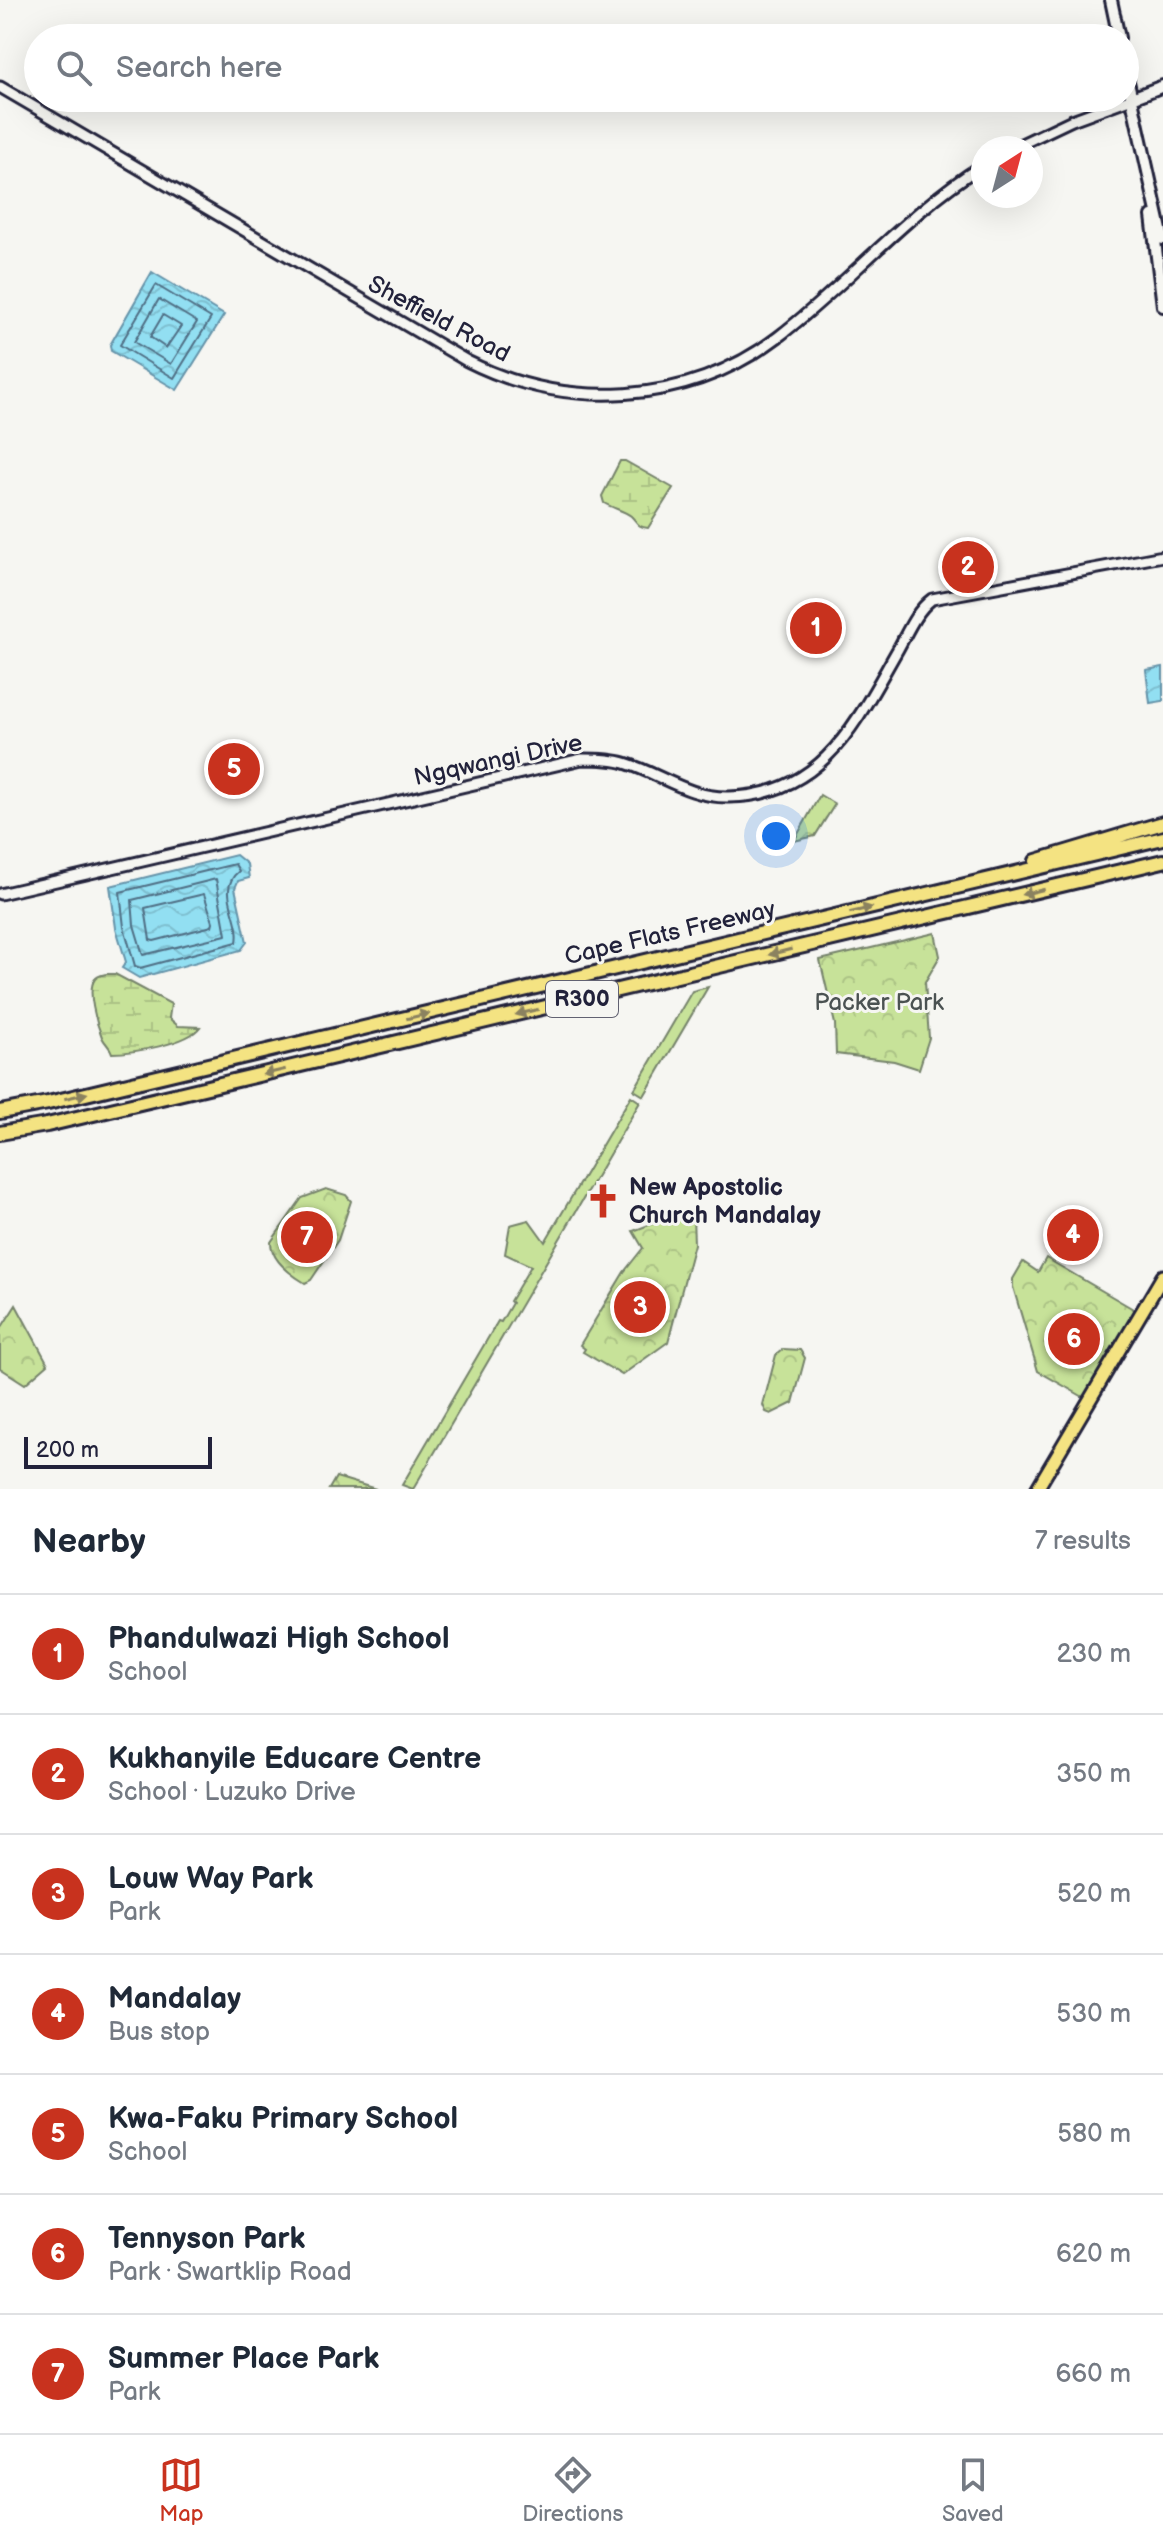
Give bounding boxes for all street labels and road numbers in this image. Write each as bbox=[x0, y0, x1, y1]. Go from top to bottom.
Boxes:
street label: Sheffield Road bbox=[363, 269, 515, 369]
street label: Ngqwangi Drive bbox=[411, 728, 585, 792]
street label: Cape Flats Freeway bbox=[562, 895, 778, 971]
road number: R300 bbox=[546, 981, 618, 1017]

